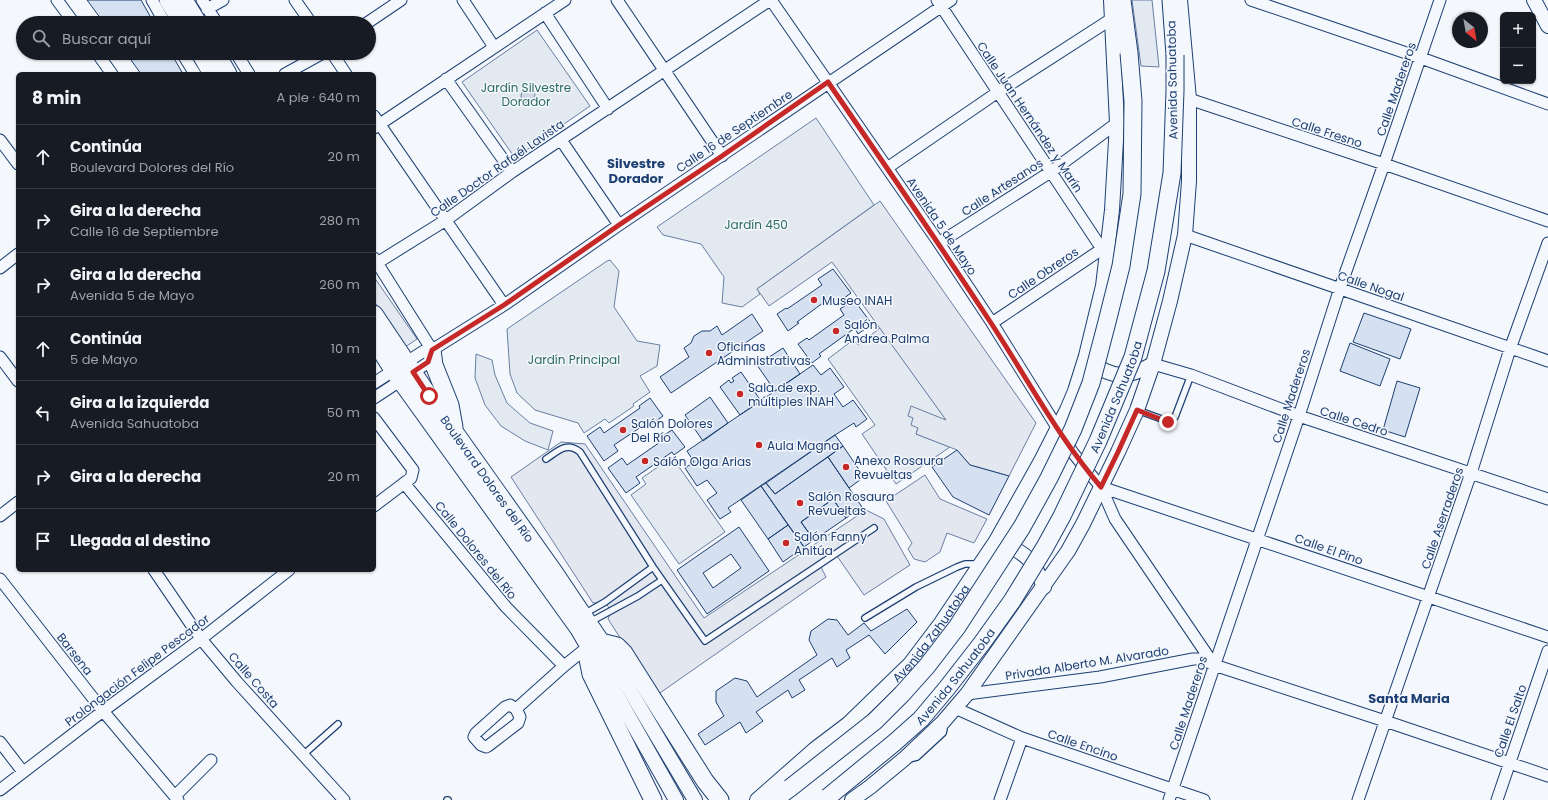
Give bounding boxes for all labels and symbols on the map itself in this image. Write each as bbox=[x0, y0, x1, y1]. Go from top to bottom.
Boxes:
north arrow bbox=[1452, 12, 1488, 48]
street label: Avenida Sahuatoba bbox=[1162, 20, 1182, 140]
street label: Calle Juan Hernández y Marín bbox=[973, 38, 1087, 196]
street label: Calle Madereros bbox=[1372, 40, 1420, 138]
park label: Jardín Silvestre Dorador bbox=[481, 79, 571, 110]
street label: Calle 16 de Septiembre bbox=[672, 86, 796, 176]
street label: Calle Fresno bbox=[1289, 113, 1365, 152]
street label: Calle Doctor Rafaél Lavista bbox=[427, 115, 567, 221]
district label: Silvestre Dorador bbox=[607, 154, 665, 188]
street label: Calle Artesanos bbox=[958, 154, 1046, 220]
street label: Avenida 5 de Mayo bbox=[903, 174, 981, 279]
park label: Jardín 450 bbox=[724, 216, 788, 233]
street label: Calle Obreros bbox=[1004, 243, 1082, 303]
street label: Calle Nogal bbox=[1336, 267, 1407, 305]
place label: Museo INAH bbox=[822, 292, 892, 309]
marker: Museo INAH bbox=[809, 295, 819, 305]
place label: Salón Andrea Palma bbox=[844, 316, 930, 347]
marker: Salón Andrea Palma bbox=[831, 326, 841, 336]
place label: Oficinas Administrativas bbox=[717, 338, 811, 369]
street label: Avenida Sahuatoba bbox=[1085, 339, 1145, 455]
street label: Calle Madereros bbox=[1268, 347, 1314, 445]
marker: Oficinas Administrativas bbox=[704, 348, 714, 358]
park label: Jardín Principal bbox=[528, 351, 620, 368]
place label: Sala de exp. múltiples INAH bbox=[748, 379, 834, 410]
route start bbox=[420, 387, 438, 405]
marker: Sala de exp. múltiples INAH bbox=[735, 389, 745, 399]
street label: Calle Cedro bbox=[1318, 402, 1391, 440]
street label: Boulevard Dolores del Río bbox=[437, 412, 539, 546]
route end bbox=[1159, 413, 1177, 431]
place label: Salón Dolores Del Río bbox=[631, 415, 713, 446]
marker: Salón Dolores Del Río bbox=[618, 425, 628, 435]
place label: Aula Magna bbox=[767, 437, 839, 454]
marker: Aula Magna bbox=[754, 440, 764, 450]
place label: Anexo Rosaura Revueltas bbox=[854, 452, 943, 483]
place label: Salón Olga Arias bbox=[653, 453, 751, 470]
marker: Salón Olga Arias bbox=[640, 456, 650, 466]
marker: Anexo Rosaura Revueltas bbox=[841, 462, 851, 472]
street label: Calle Aserraderos bbox=[1417, 465, 1467, 571]
place label: Salón Rosaura Revueltas bbox=[808, 488, 894, 519]
street label: Calle Dolores del Río bbox=[431, 497, 521, 603]
marker: Salón Rosaura Revueltas bbox=[795, 498, 805, 508]
place label: Salón Fanny Anitúa bbox=[794, 528, 867, 559]
street label: Calle El Pino bbox=[1292, 529, 1366, 569]
marker: Salón Fanny Anitúa bbox=[781, 538, 791, 548]
street label: Avenida Zahuatoba bbox=[888, 581, 973, 686]
street label: Prolongación Felipe Pescador bbox=[61, 610, 213, 730]
street label: Avenida Sahuatoba bbox=[912, 624, 999, 729]
street label: Barsena bbox=[53, 629, 97, 679]
street label: Privada Alberto M. Alvarado bbox=[1004, 642, 1170, 684]
street label: Calle Costa bbox=[225, 648, 283, 712]
street label: Calle Madereros bbox=[1165, 654, 1211, 752]
street label: Calle El Salto bbox=[1490, 682, 1531, 760]
district label: Santa Maria bbox=[1368, 689, 1450, 708]
street label: Calle Encino bbox=[1046, 725, 1121, 765]

